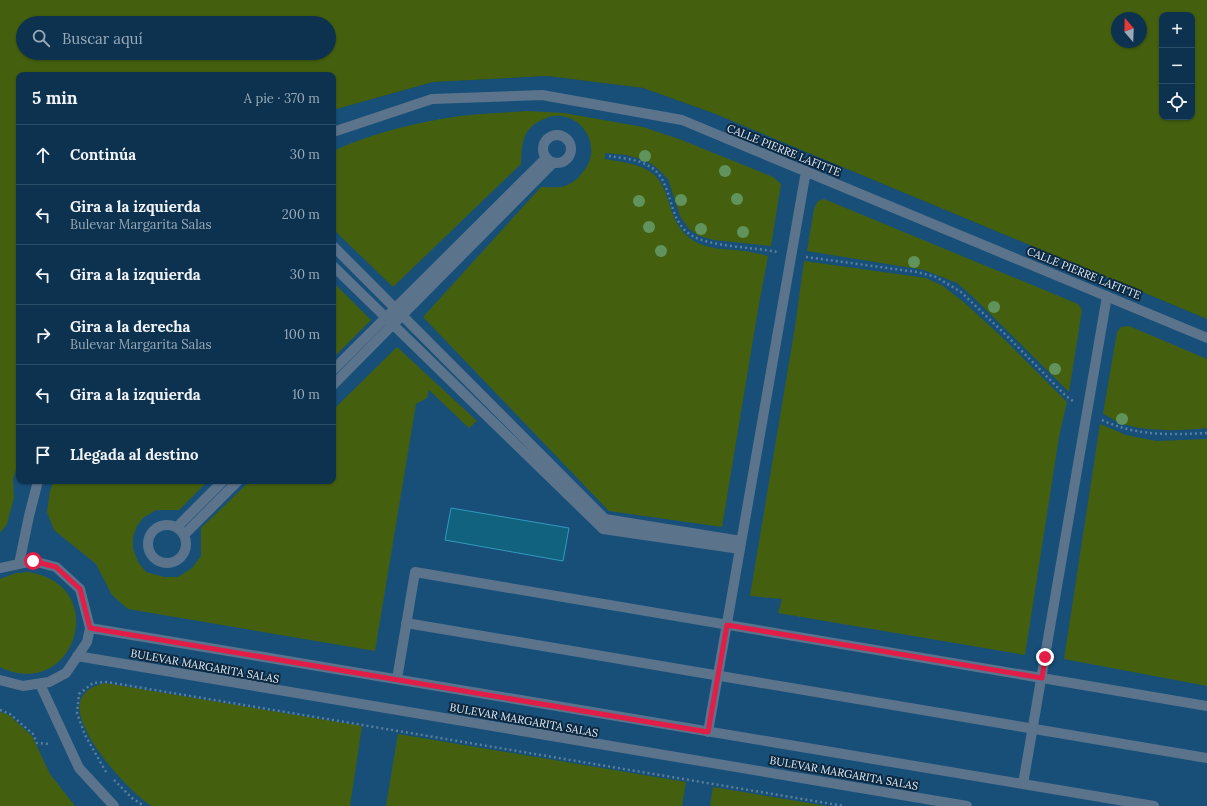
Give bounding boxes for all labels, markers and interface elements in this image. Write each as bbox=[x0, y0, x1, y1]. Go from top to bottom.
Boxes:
north arrow bbox=[1111, 12, 1147, 48]
map controls bbox=[1159, 12, 1195, 120]
button: + bbox=[1159, 12, 1195, 48]
search box bbox=[16, 16, 336, 60]
icon: search bbox=[30, 27, 52, 49]
text: Buscar aquí bbox=[62, 29, 143, 48]
button: − bbox=[1159, 48, 1195, 84]
button: locate bbox=[1159, 84, 1195, 120]
text: 5 min bbox=[32, 87, 78, 109]
text: A pie · 370 m bbox=[244, 90, 320, 107]
street label: CALLE PIERRE LAFITTE bbox=[725, 121, 843, 179]
icon: ahead bbox=[32, 144, 54, 166]
text: Continúa bbox=[70, 145, 136, 164]
text: 30 m bbox=[290, 146, 320, 163]
text: Gira a la izquierda bbox=[70, 197, 201, 216]
icon: left bbox=[32, 204, 54, 226]
text: 200 m bbox=[282, 206, 320, 223]
text: Bulevar Margarita Salas bbox=[70, 216, 212, 233]
street label: CALLE PIERRE LAFITTE bbox=[1025, 244, 1143, 302]
icon: left bbox=[32, 264, 54, 286]
text: Gira a la izquierda bbox=[70, 265, 201, 284]
text: 30 m bbox=[290, 266, 320, 283]
text: Gira a la derecha bbox=[70, 317, 190, 336]
icon: right bbox=[32, 324, 54, 346]
text: 100 m bbox=[284, 326, 320, 343]
text: Bulevar Margarita Salas bbox=[70, 336, 212, 353]
icon: left bbox=[32, 384, 54, 406]
text: Gira a la izquierda bbox=[70, 385, 201, 404]
text: 10 m bbox=[292, 386, 320, 403]
icon: arrive bbox=[32, 444, 54, 466]
text: Llegada al destino bbox=[70, 445, 199, 464]
route start bbox=[24, 552, 42, 570]
street label: BULEVAR MARGARITA SALAS bbox=[130, 646, 280, 686]
route end bbox=[1036, 648, 1054, 666]
street label: BULEVAR MARGARITA SALAS bbox=[449, 700, 599, 740]
street label: BULEVAR MARGARITA SALAS bbox=[769, 753, 919, 793]

